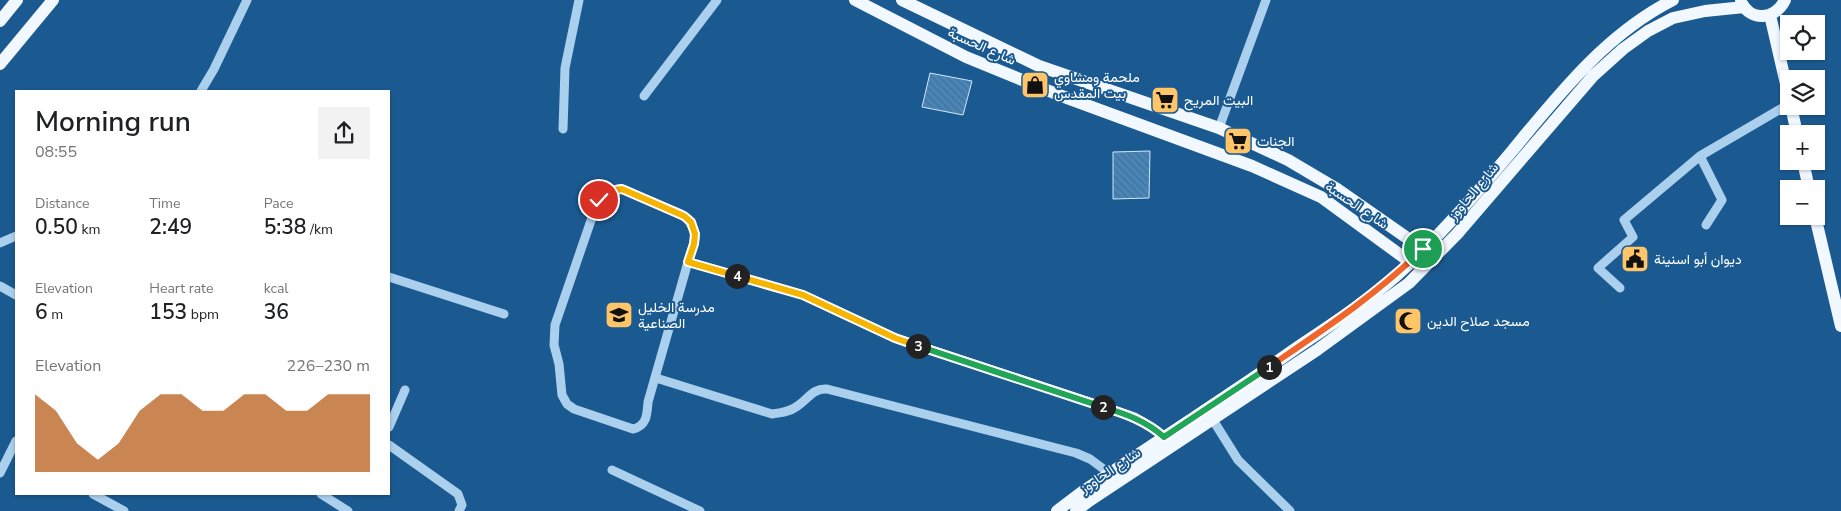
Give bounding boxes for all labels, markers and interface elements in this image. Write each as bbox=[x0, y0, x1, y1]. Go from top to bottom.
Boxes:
map controls bbox=[1780, 15, 1825, 225]
button: locate bbox=[1780, 15, 1825, 60]
street label: شارع الحسبة bbox=[944, 23, 1019, 71]
place label: ملحمة ومشاوي بيت المقدس bbox=[1054, 68, 1140, 103]
shop icon: ملحمة ومشاوي بيت المقدس bbox=[1020, 70, 1050, 100]
button: layers bbox=[1780, 70, 1825, 115]
supermarket icon: البيت المريح bbox=[1150, 85, 1180, 115]
place label: البيت المريح bbox=[1184, 91, 1253, 111]
text: Morning run bbox=[35, 103, 191, 141]
button: share bbox=[318, 107, 370, 159]
button: + bbox=[1780, 125, 1825, 170]
supermarket icon: الجنات bbox=[1223, 126, 1253, 156]
place label: الجنات bbox=[1257, 132, 1294, 151]
text: 08:55 bbox=[35, 141, 77, 163]
street label: شارع الحاووز bbox=[1443, 159, 1504, 225]
street label: شارع الحسبة bbox=[1321, 177, 1392, 234]
pin bbox=[578, 179, 620, 221]
button: − bbox=[1780, 180, 1825, 225]
icon: check bbox=[585, 186, 613, 214]
text: Distance bbox=[35, 194, 89, 213]
text: Time bbox=[149, 194, 180, 213]
text: Pace bbox=[264, 194, 293, 213]
text: 0.50 bbox=[35, 213, 78, 241]
text: 2:49 bbox=[149, 213, 192, 241]
text: 5:38 bbox=[264, 213, 306, 241]
text: km bbox=[78, 220, 100, 239]
text: /km bbox=[306, 220, 333, 239]
pin bbox=[1402, 228, 1444, 270]
icon: arrive bbox=[1409, 235, 1437, 263]
public building icon: ديوان أبو اسنينة bbox=[1620, 244, 1650, 274]
place label: ديوان أبو اسنينة bbox=[1654, 250, 1742, 269]
pin: 4 bbox=[724, 264, 750, 288]
text: 4 bbox=[733, 267, 742, 286]
text: Elevation bbox=[35, 279, 93, 298]
text: Heart rate bbox=[149, 279, 213, 298]
text: kcal bbox=[264, 279, 288, 298]
text: 6 bbox=[35, 298, 48, 326]
text: 153 bbox=[149, 298, 187, 326]
text: 36 bbox=[264, 298, 289, 326]
place label: مدرسة الخليل الصناعية bbox=[638, 298, 715, 333]
school or university icon: مدرسة الخليل الصناعية bbox=[604, 300, 634, 330]
text: m bbox=[48, 305, 63, 324]
text: bpm bbox=[187, 305, 219, 324]
mosque icon: مسجد صلاح الدين bbox=[1393, 306, 1423, 336]
place label: مسجد صلاح الدين bbox=[1427, 312, 1530, 332]
pin: 3 bbox=[906, 334, 930, 358]
text: 3 bbox=[914, 337, 923, 356]
pin: 1 bbox=[1256, 354, 1282, 380]
text: Elevation bbox=[35, 355, 101, 377]
text: 226–230 m bbox=[287, 355, 370, 377]
text: 1 bbox=[1265, 358, 1274, 377]
pin: 2 bbox=[1090, 394, 1116, 420]
text: 2 bbox=[1099, 398, 1108, 417]
street label: شارع الحاووز bbox=[1075, 443, 1145, 499]

